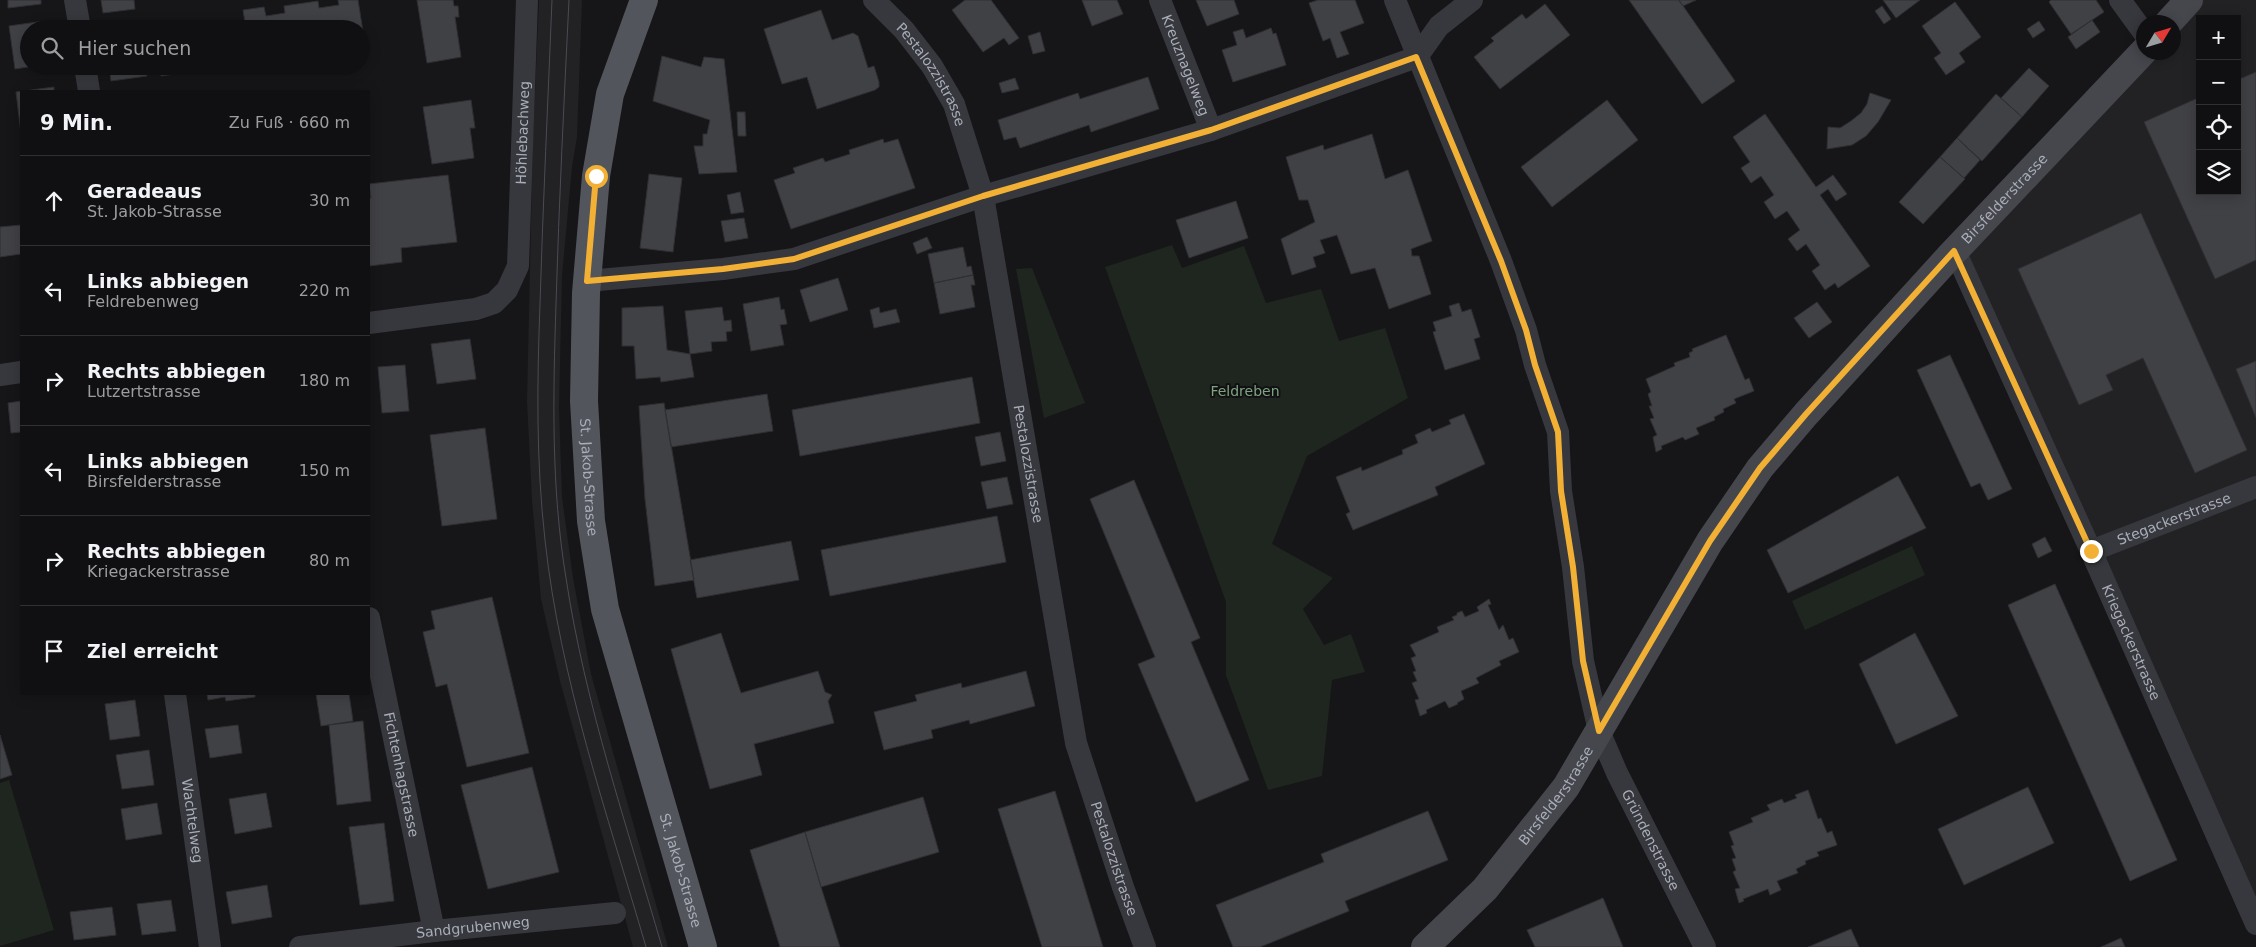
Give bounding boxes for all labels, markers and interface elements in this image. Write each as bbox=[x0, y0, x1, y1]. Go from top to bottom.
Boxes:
street label: Kreuznagelweg bbox=[1159, 12, 1213, 118]
north arrow bbox=[2136, 15, 2181, 60]
map controls bbox=[2196, 15, 2241, 195]
button: + bbox=[2196, 15, 2241, 60]
street label: Pestalozzistrasse bbox=[893, 19, 968, 128]
search box bbox=[20, 20, 370, 75]
icon: search bbox=[38, 34, 66, 62]
text: Hier suchen bbox=[78, 37, 191, 59]
button: − bbox=[2196, 60, 2241, 105]
street label: Höhlebachweg bbox=[513, 81, 532, 185]
button: locate bbox=[2196, 105, 2241, 150]
text: 9 Min. bbox=[40, 111, 113, 135]
text: Zu Fuß · 660 m bbox=[229, 113, 350, 132]
street label: Birsfelderstrasse bbox=[1958, 150, 2051, 247]
button: layers bbox=[2196, 150, 2241, 195]
route start bbox=[585, 165, 608, 188]
text: Geradeaus bbox=[87, 180, 202, 202]
icon: ahead bbox=[40, 187, 68, 215]
text: 30 m bbox=[309, 191, 350, 210]
text: St. Jakob-Strasse bbox=[87, 202, 222, 221]
text: Links abbiegen bbox=[87, 270, 249, 292]
icon: left bbox=[40, 277, 68, 305]
text: 220 m bbox=[299, 281, 350, 300]
text: Feldrebenweg bbox=[87, 292, 199, 311]
text: Rechts abbiegen bbox=[87, 360, 266, 382]
icon: right bbox=[40, 367, 68, 395]
text: 180 m bbox=[299, 371, 350, 390]
text: Lutzertstrasse bbox=[87, 382, 201, 401]
park label: Feldreben bbox=[1210, 383, 1280, 399]
street label: Pestalozzistrasse bbox=[1011, 404, 1046, 524]
street label: St. Jakob-Strasse bbox=[577, 418, 601, 537]
text: Links abbiegen bbox=[87, 450, 249, 472]
icon: left bbox=[40, 457, 68, 485]
text: 150 m bbox=[299, 461, 350, 480]
text: Birsfelderstrasse bbox=[87, 472, 221, 491]
street label: Stegackerstrasse bbox=[2115, 490, 2233, 548]
text: Rechts abbiegen bbox=[87, 540, 266, 562]
route end bbox=[2080, 540, 2103, 563]
icon: right bbox=[40, 547, 68, 575]
text: 80 m bbox=[309, 551, 350, 570]
text: Kriegackerstrasse bbox=[87, 562, 230, 581]
street label: Kriegackerstrasse bbox=[2099, 582, 2164, 703]
icon: arrive bbox=[40, 637, 68, 665]
text: Ziel erreicht bbox=[87, 640, 218, 662]
street label: Fichtenhagstrasse bbox=[381, 711, 422, 839]
street label: Birsfelderstrasse bbox=[1515, 743, 1596, 848]
street label: Wachtelweg bbox=[179, 778, 206, 864]
street label: Gründenstrasse bbox=[1619, 787, 1683, 893]
street label: Pestalozzistrasse bbox=[1088, 799, 1141, 918]
street label: St. Jakob-Strasse bbox=[657, 811, 705, 929]
street label: Sandgrubenweg bbox=[415, 914, 530, 941]

